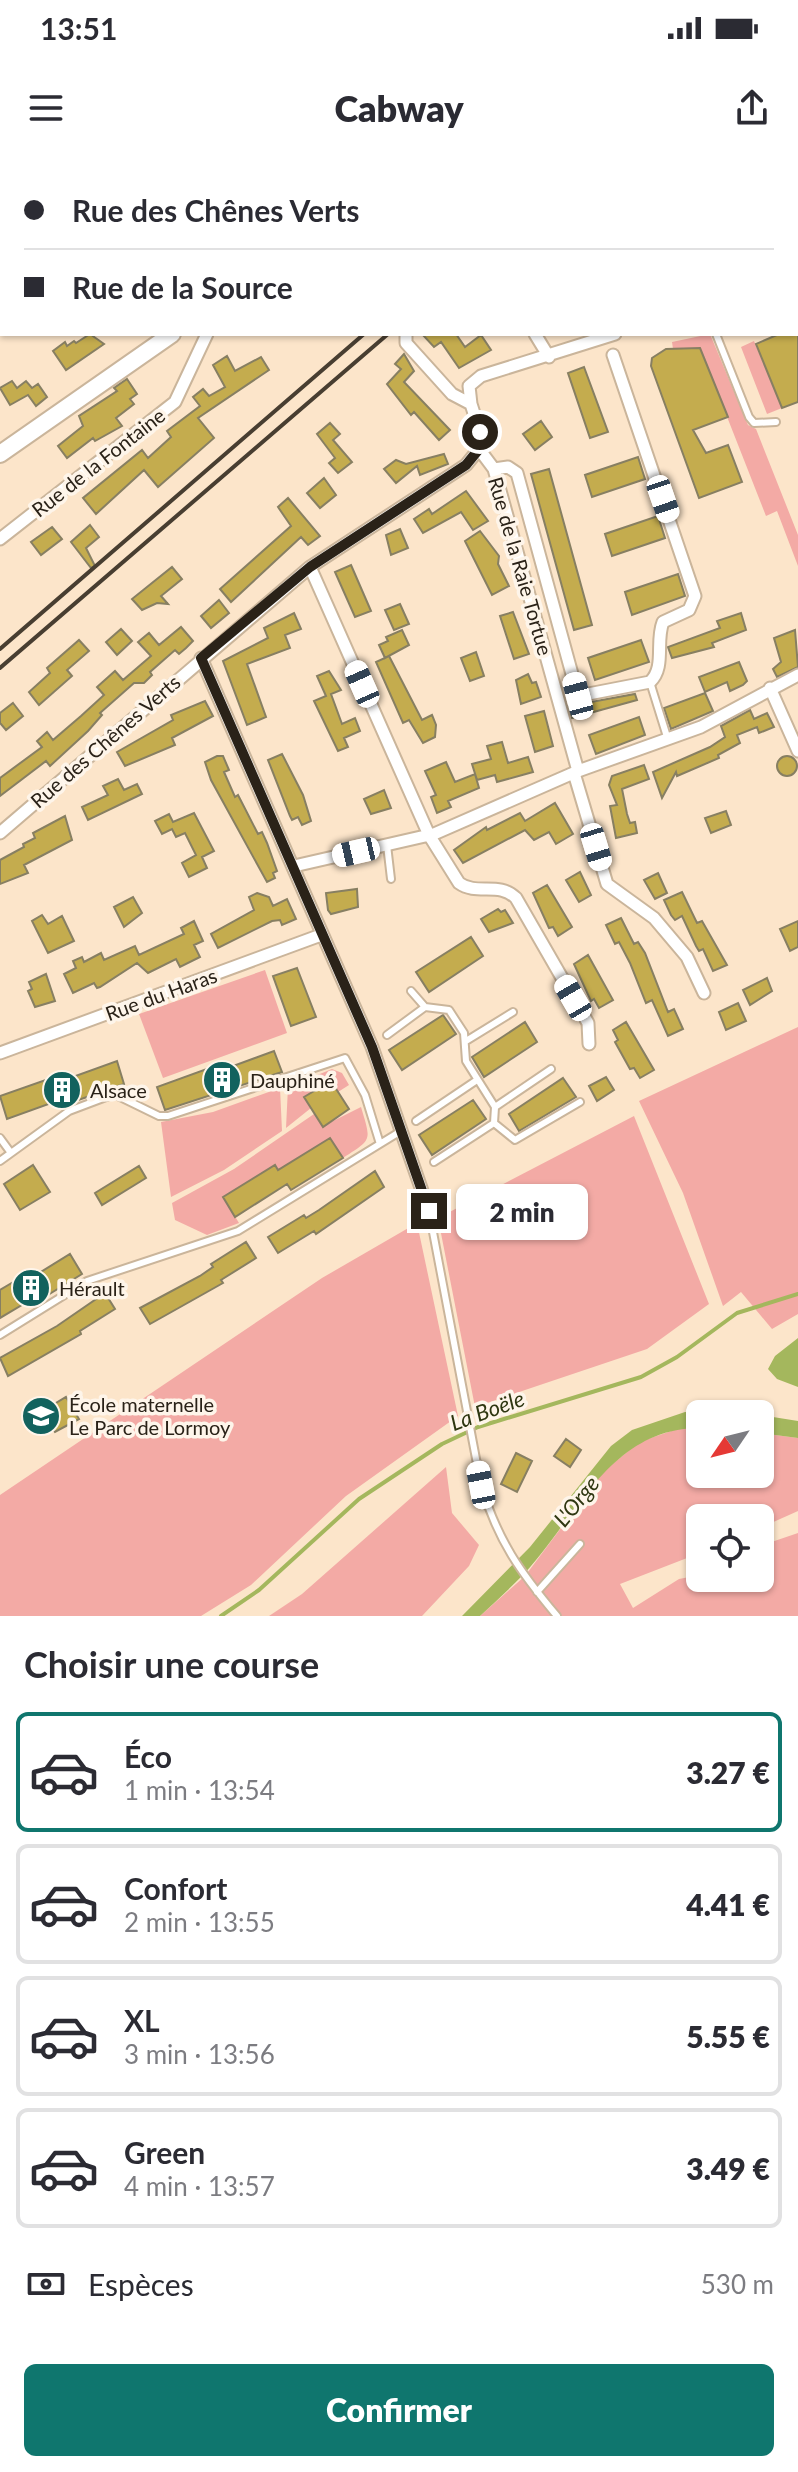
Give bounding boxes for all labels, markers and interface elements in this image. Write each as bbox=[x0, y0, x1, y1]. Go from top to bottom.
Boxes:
text: 13:51 bbox=[40, 10, 117, 46]
icon: menu bbox=[24, 86, 68, 130]
text: Cabway bbox=[334, 86, 464, 130]
icon: share bbox=[730, 86, 774, 130]
text: Rue des Chênes Verts bbox=[72, 192, 360, 228]
text: Rue de la Source bbox=[72, 269, 293, 305]
street label: Rue de la Fontaine bbox=[27, 403, 169, 521]
route start bbox=[462, 414, 498, 450]
car bbox=[644, 472, 682, 526]
street label: Rue de la Raie Tortue bbox=[484, 474, 558, 658]
car bbox=[341, 657, 383, 711]
street label: Rue des Chênes Verts bbox=[25, 670, 185, 812]
car bbox=[560, 670, 596, 722]
car bbox=[578, 821, 614, 873]
car bbox=[330, 835, 382, 869]
street label: Rue du Haras bbox=[102, 963, 220, 1025]
car bbox=[551, 971, 595, 1025]
building icon: Dauphiné bbox=[201, 1059, 243, 1101]
place label: Dauphiné bbox=[250, 1068, 335, 1092]
building icon: Alsace bbox=[41, 1069, 83, 1111]
place label: Alsace bbox=[90, 1078, 147, 1102]
callout: 2 min bbox=[457, 1183, 589, 1239]
route end bbox=[411, 1193, 447, 1229]
text: 2 min bbox=[490, 1196, 554, 1228]
building icon: Hérault bbox=[10, 1267, 52, 1309]
place label: Hérault bbox=[59, 1276, 125, 1300]
water label: La Boële bbox=[446, 1384, 528, 1436]
place label: École maternelle Le Parc de Lormoy bbox=[69, 1392, 231, 1439]
school or university icon: École maternelle Le Parc de Lormoy bbox=[20, 1395, 62, 1437]
north arrow bbox=[686, 1400, 774, 1488]
map controls bbox=[686, 1400, 774, 1592]
car bbox=[465, 1459, 497, 1511]
water label: L'Orge bbox=[548, 1470, 604, 1532]
button: locate bbox=[686, 1504, 774, 1592]
text: Choisir une course bbox=[24, 1642, 319, 1686]
icon: car bbox=[28, 1736, 100, 1808]
text: Éco bbox=[124, 1738, 172, 1774]
text: 3.27 € bbox=[686, 1754, 770, 1790]
text: 1 min · 13:54 bbox=[124, 1774, 275, 1806]
icon: car bbox=[28, 1868, 100, 1940]
text: Confort bbox=[124, 1870, 227, 1906]
text: 4.41 € bbox=[686, 1886, 770, 1922]
text: 2 min · 13:55 bbox=[124, 1906, 275, 1938]
icon: car bbox=[28, 2000, 100, 2072]
text: XL bbox=[124, 2002, 160, 2038]
text: 5.55 € bbox=[686, 2018, 770, 2054]
text: 3 min · 13:56 bbox=[124, 2038, 275, 2070]
icon: car bbox=[28, 2132, 100, 2204]
text: Green bbox=[124, 2134, 205, 2170]
text: 3.49 € bbox=[686, 2150, 770, 2186]
text: 4 min · 13:57 bbox=[124, 2170, 275, 2202]
icon: cash bbox=[24, 2262, 68, 2306]
text: Espèces bbox=[88, 2266, 194, 2302]
text: 530 m bbox=[701, 2268, 774, 2300]
button: Confirmer bbox=[24, 2364, 774, 2456]

